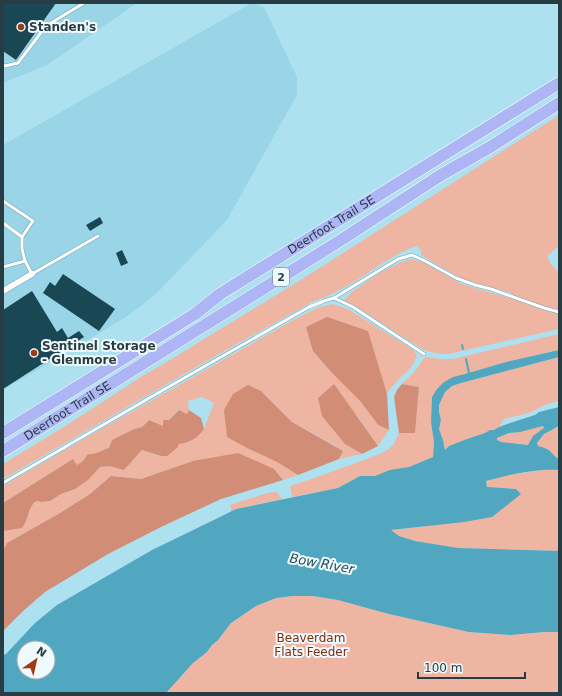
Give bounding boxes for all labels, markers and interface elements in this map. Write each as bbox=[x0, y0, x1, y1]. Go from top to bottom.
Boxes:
place label: Standen's bbox=[29, 20, 96, 34]
marker: Standen's bbox=[16, 22, 26, 32]
street label: Deerfoot Trail SE bbox=[285, 192, 377, 257]
road number: 2 bbox=[273, 268, 289, 286]
place label: Sentinel Storage - Glenmore bbox=[42, 339, 156, 367]
marker: Sentinel Storage - Glenmore bbox=[29, 348, 39, 358]
street label: Deerfoot Trail SE bbox=[21, 378, 114, 443]
water label: Bow River bbox=[288, 550, 357, 577]
park label: Beaverdam Flats Feeder bbox=[274, 631, 348, 659]
north arrow bbox=[16, 640, 56, 680]
text: N bbox=[34, 644, 49, 660]
scale bar bbox=[418, 654, 525, 680]
text: 100 m bbox=[424, 661, 462, 675]

